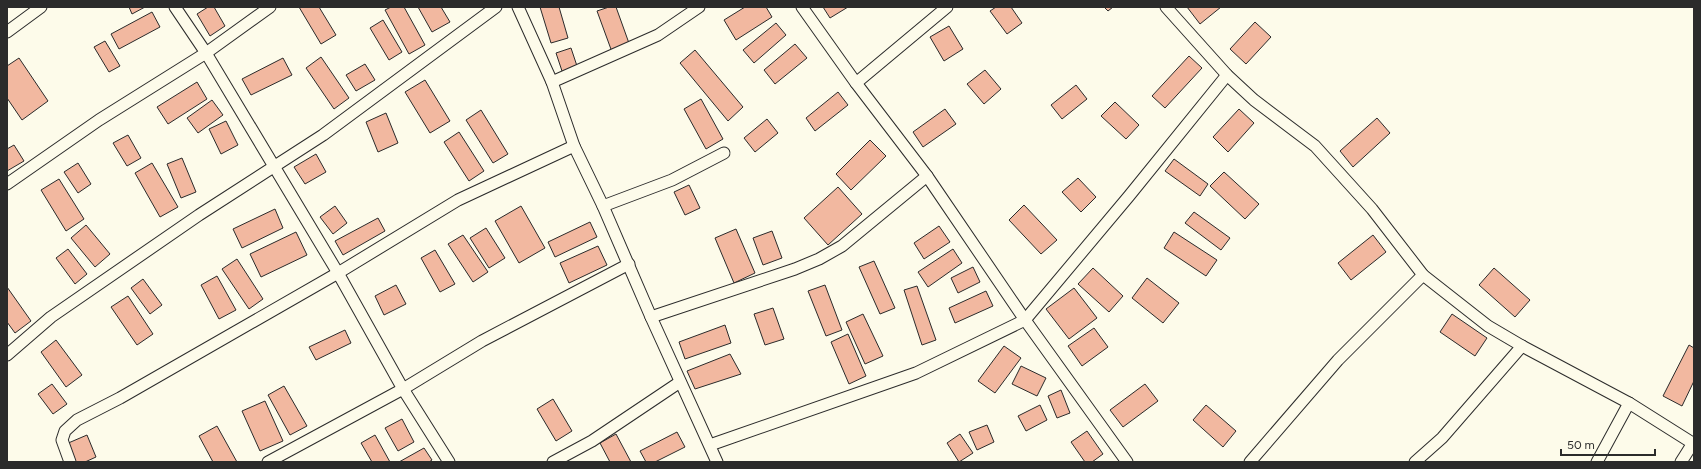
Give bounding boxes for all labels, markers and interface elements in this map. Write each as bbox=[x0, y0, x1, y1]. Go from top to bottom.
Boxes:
scale bar bbox=[1561, 431, 1655, 457]
text: 50 m bbox=[1567, 438, 1595, 452]

